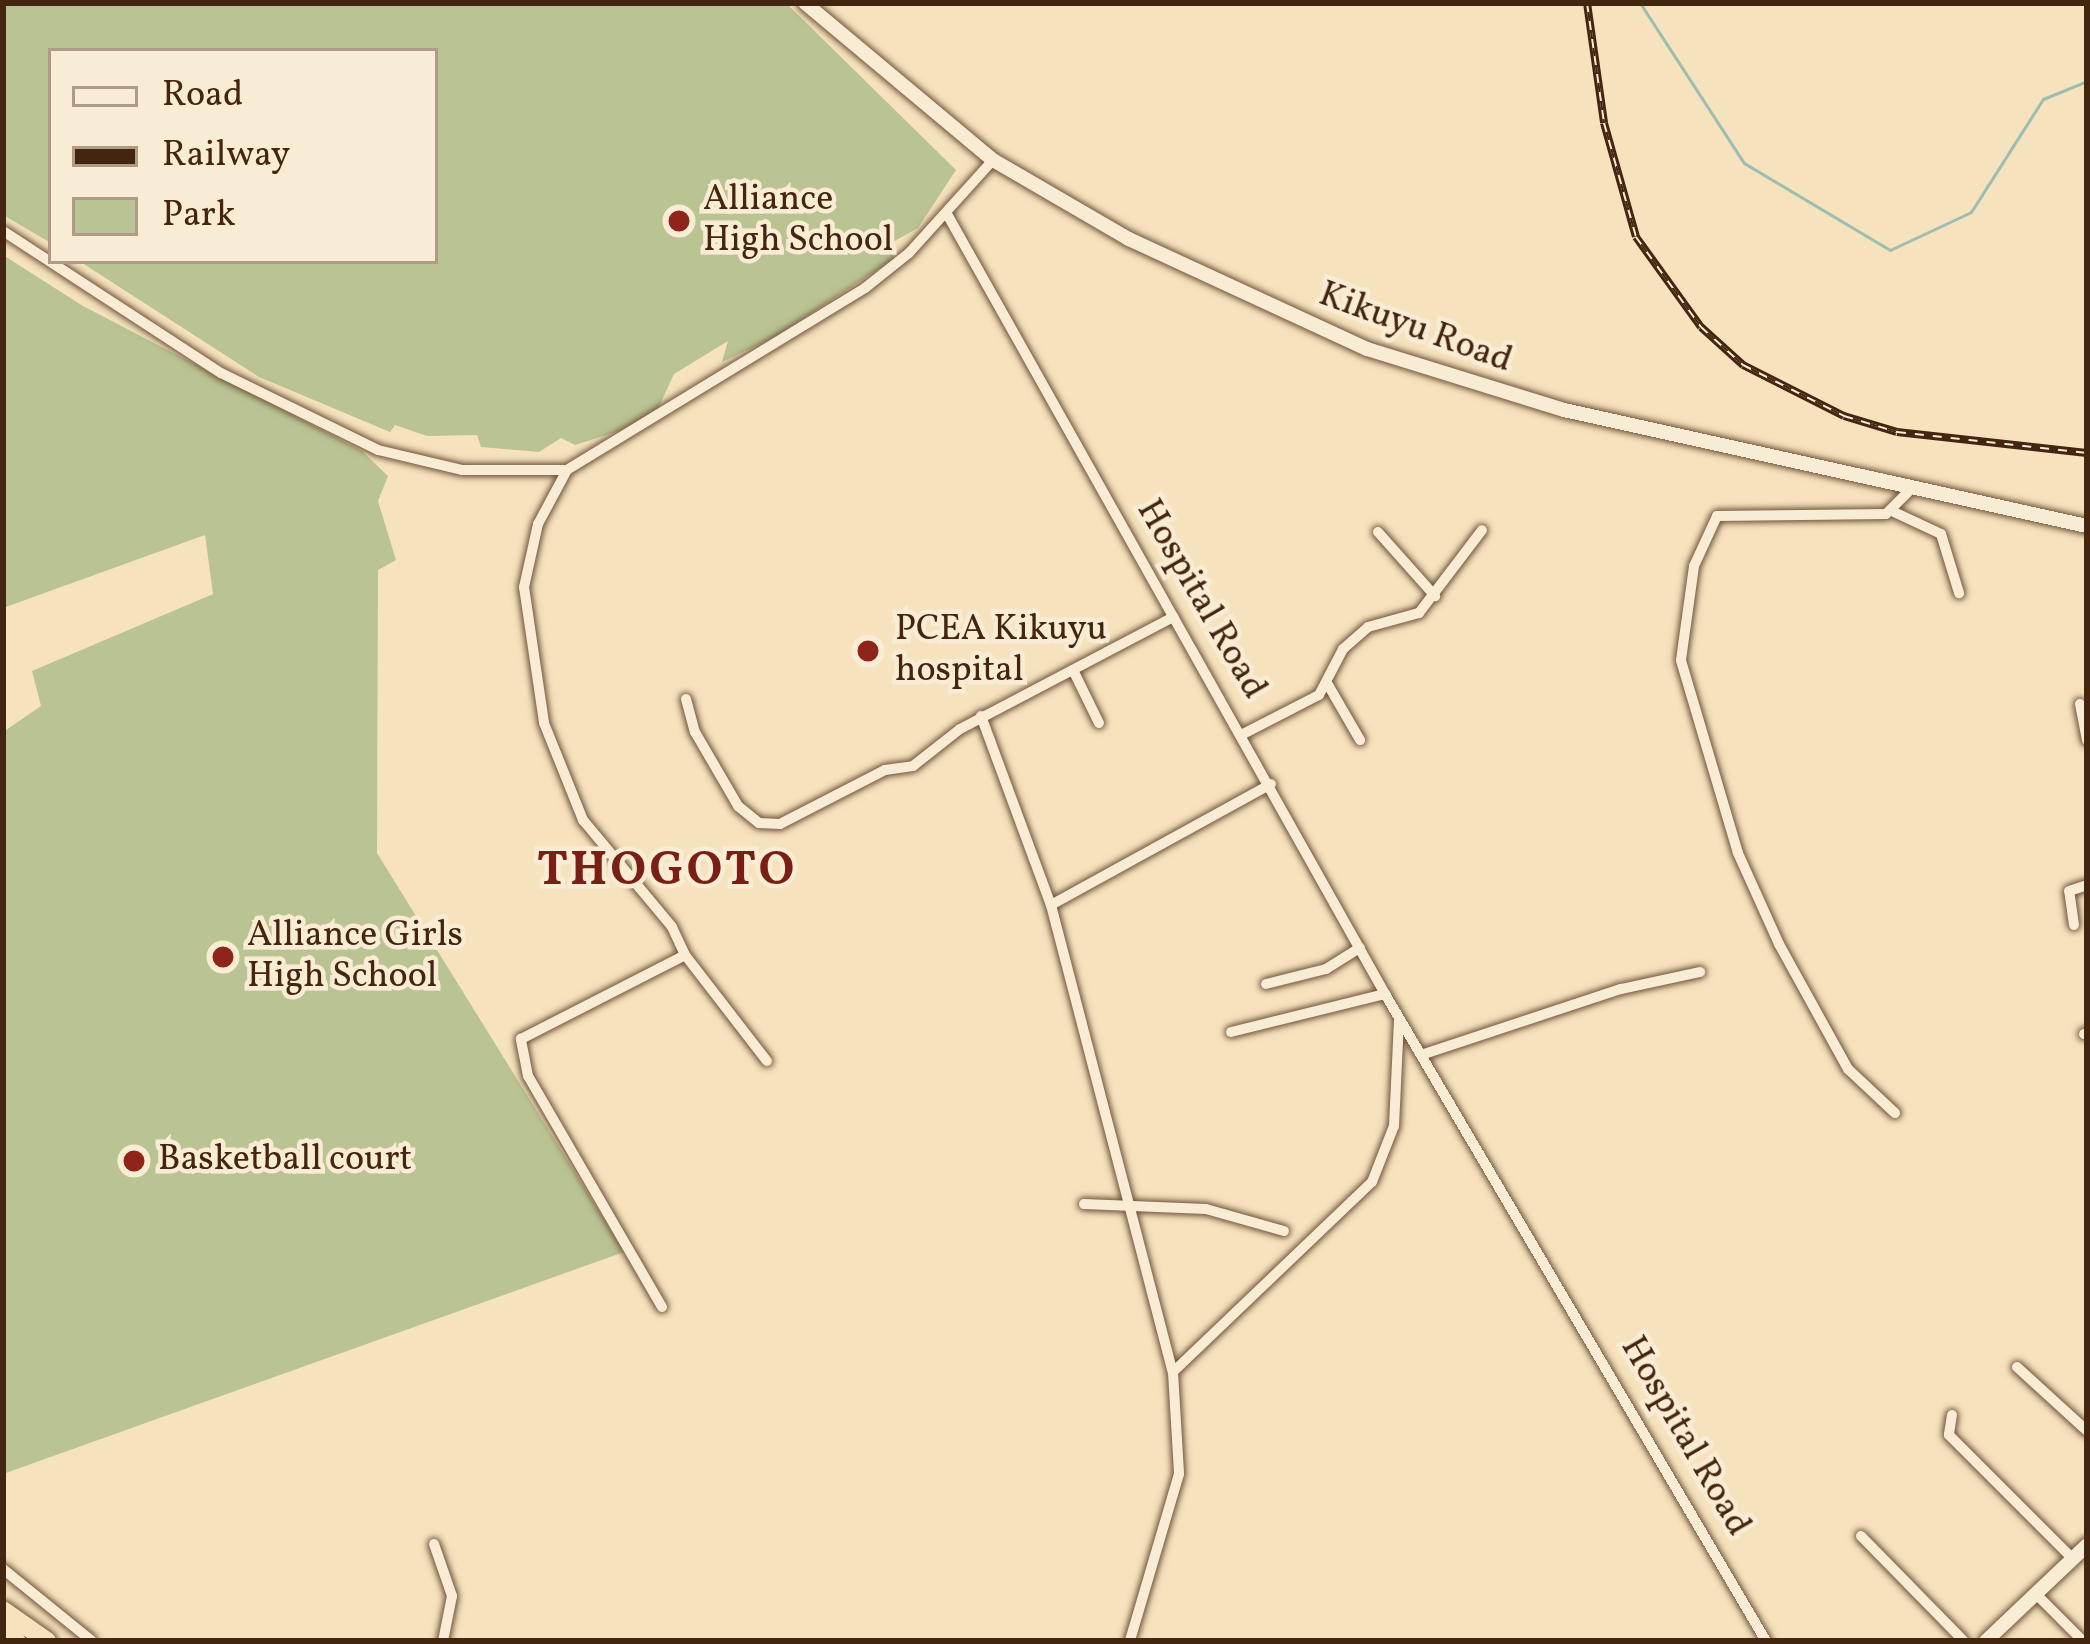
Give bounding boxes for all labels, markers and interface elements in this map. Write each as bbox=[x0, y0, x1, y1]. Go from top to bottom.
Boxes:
legend bbox=[48, 48, 438, 264]
text: Road bbox=[162, 71, 243, 121]
text: Railway bbox=[162, 131, 290, 181]
place label: Alliance High School bbox=[703, 178, 893, 263]
text: Park bbox=[162, 191, 236, 241]
marker: Alliance High School bbox=[666, 208, 692, 234]
street label: Kikuyu Road bbox=[1313, 274, 1517, 384]
street label: Hospital Road bbox=[1126, 493, 1274, 707]
place label: PCEA Kikuyu hospital bbox=[895, 608, 1107, 693]
marker: PCEA Kikuyu hospital bbox=[852, 635, 884, 667]
district label: THOGOTO bbox=[537, 843, 797, 901]
place label: Alliance Girls High School bbox=[247, 914, 463, 999]
marker: Alliance Girls High School bbox=[210, 944, 236, 970]
place label: Basketball court bbox=[158, 1139, 412, 1183]
marker: Basketball court bbox=[121, 1148, 147, 1174]
street label: Hospital Road bbox=[1610, 1330, 1758, 1544]

